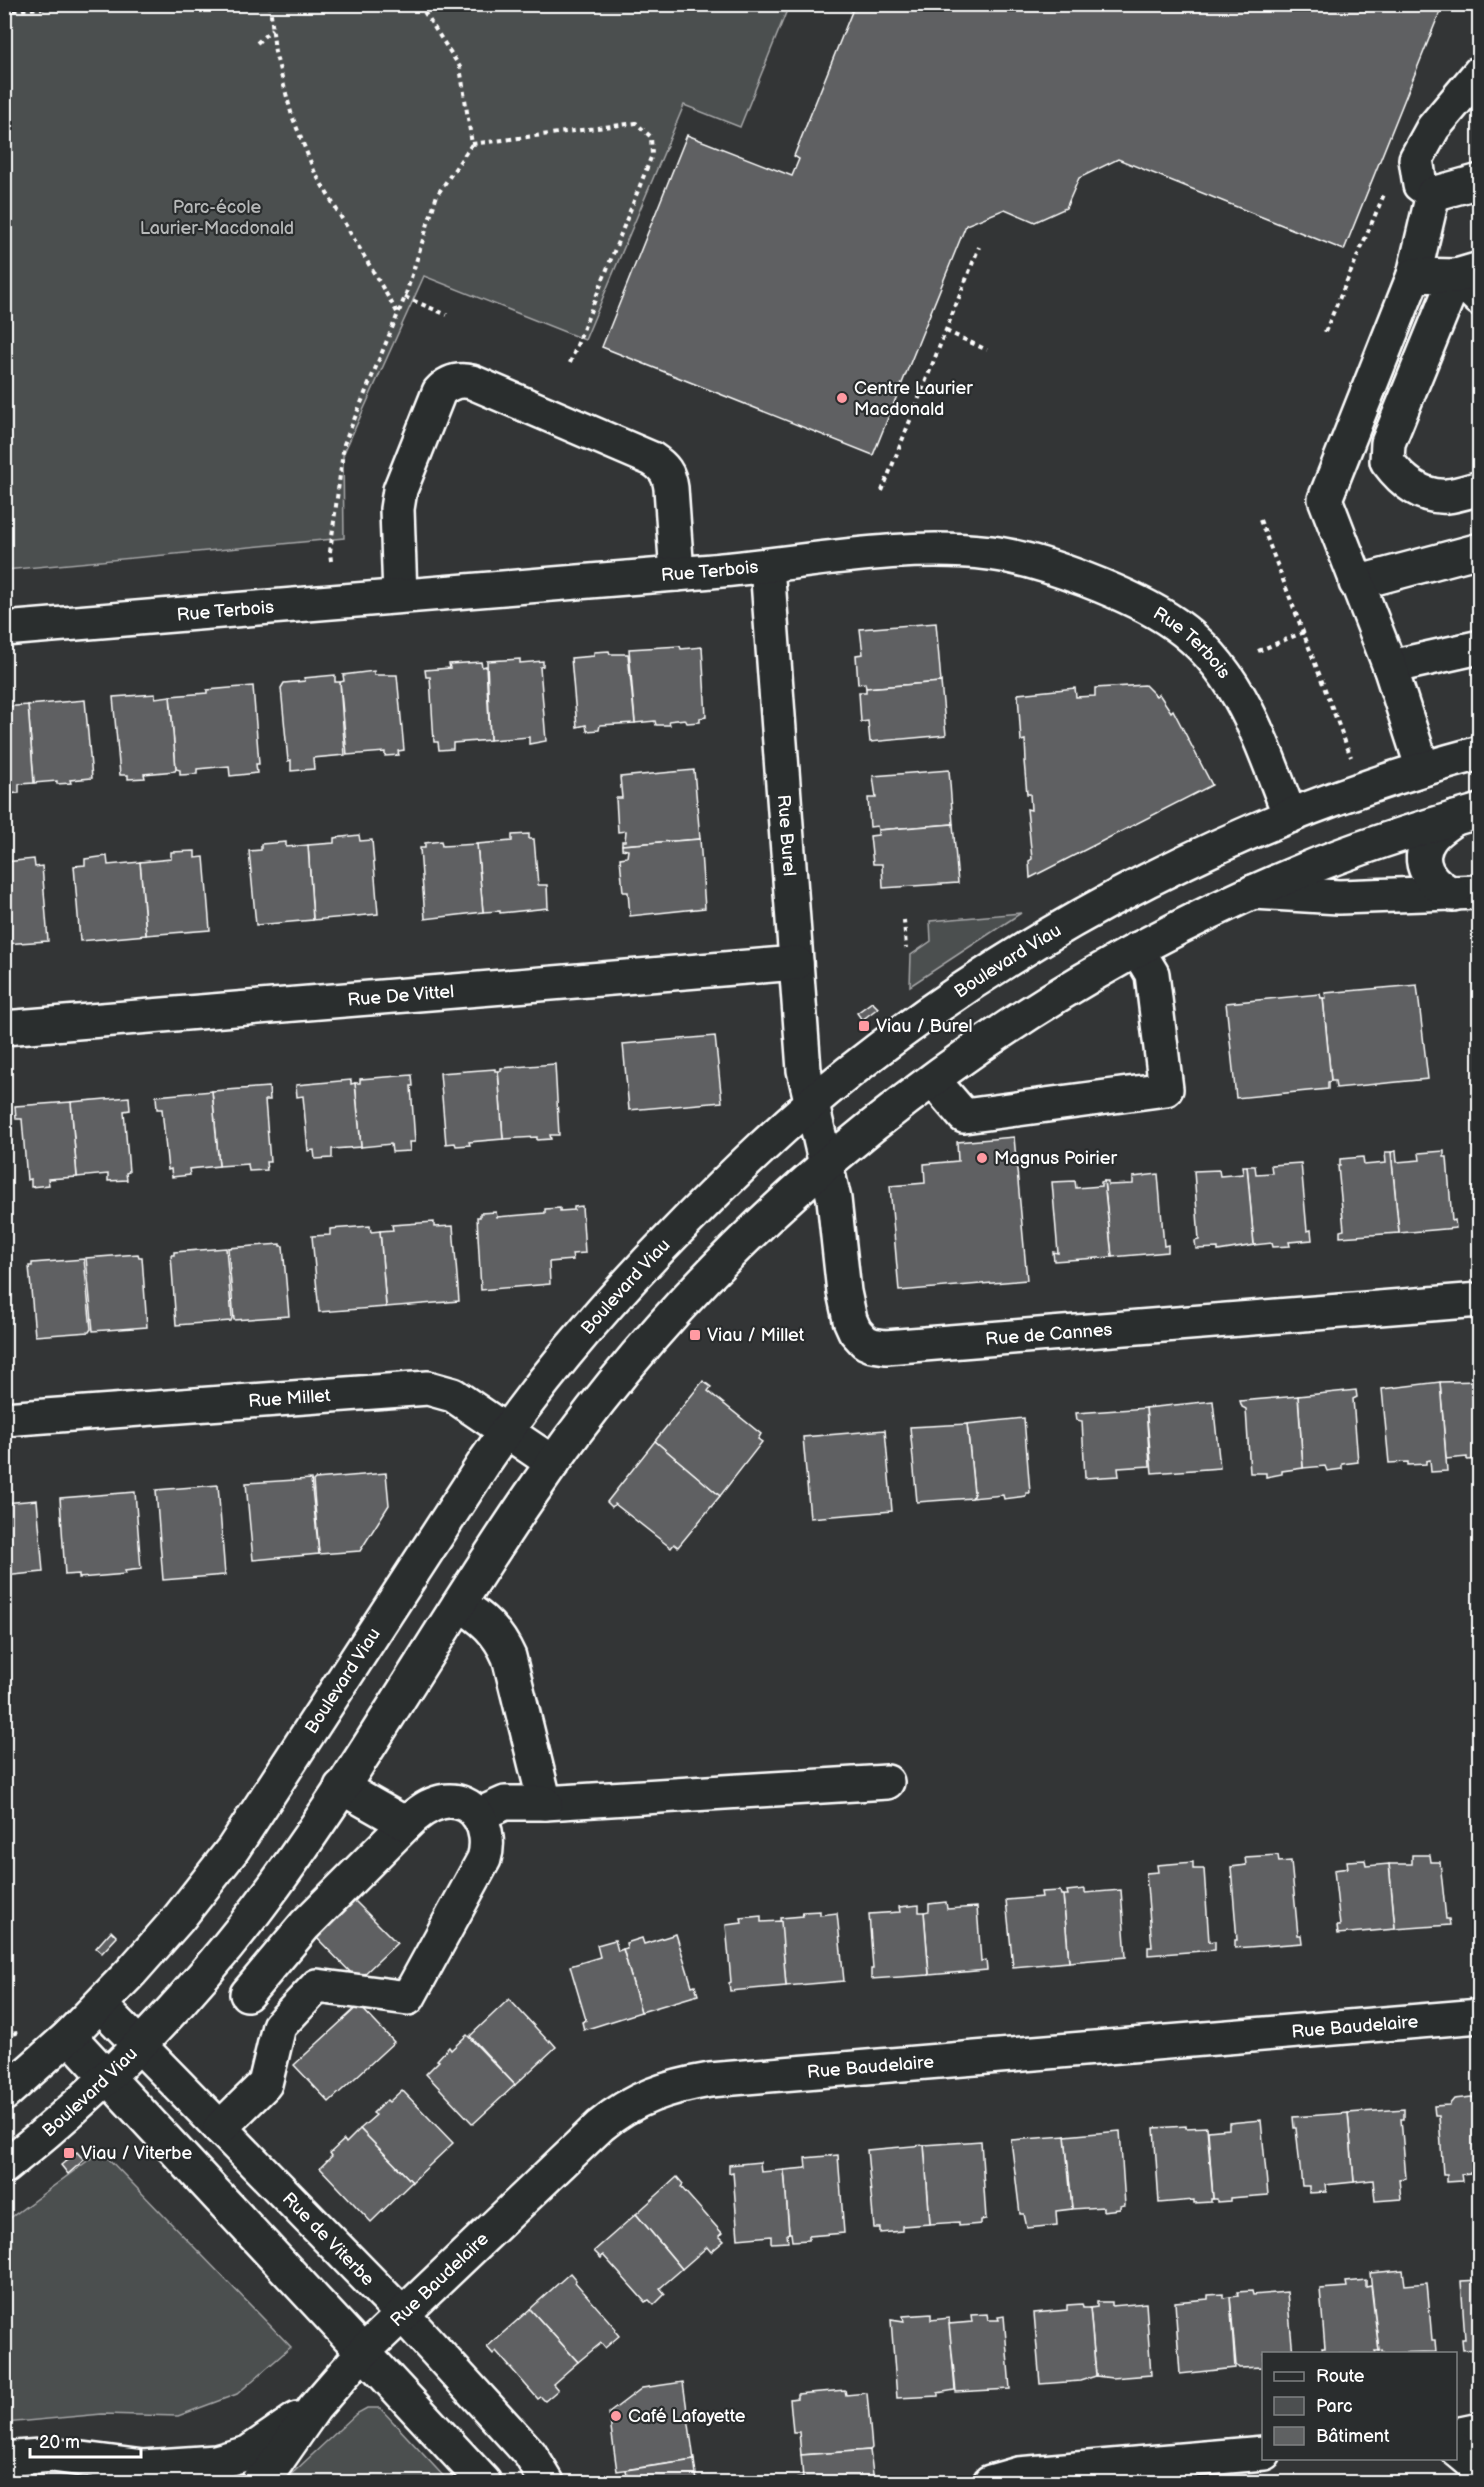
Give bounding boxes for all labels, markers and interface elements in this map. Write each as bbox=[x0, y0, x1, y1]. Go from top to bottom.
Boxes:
park label: Parc-école Laurier-Macdonald bbox=[140, 197, 294, 239]
place label: Centre Laurier Macdonald bbox=[854, 378, 973, 420]
marker: Centre Laurier Macdonald bbox=[835, 391, 849, 405]
street label: Rue Terbois bbox=[660, 556, 759, 586]
street label: Rue Terbois bbox=[176, 596, 275, 625]
street label: Rue Terbois bbox=[1150, 602, 1235, 682]
street label: Rue Burel bbox=[773, 794, 800, 877]
street label: Boulevard Viau bbox=[950, 919, 1065, 1002]
street label: Rue De Vittel bbox=[347, 981, 455, 1010]
place label: Viau / Burel bbox=[876, 1016, 973, 1037]
marker: Viau / Burel bbox=[857, 1019, 871, 1033]
place label: Magnus Poirier bbox=[994, 1148, 1117, 1169]
marker: Magnus Poirier bbox=[975, 1151, 989, 1165]
street label: Boulevard Viau bbox=[577, 1234, 674, 1338]
street label: Rue de Cannes bbox=[985, 1319, 1113, 1350]
place label: Viau / Millet bbox=[707, 1325, 805, 1346]
marker: Viau / Millet bbox=[688, 1328, 702, 1342]
street label: Rue Millet bbox=[247, 1385, 332, 1412]
street label: Boulevard Viau bbox=[300, 1624, 385, 1737]
street label: Rue Baudelaire bbox=[1291, 2011, 1419, 2042]
street label: Boulevard Viau bbox=[38, 2043, 142, 2141]
street label: Rue Baudelaire bbox=[806, 2051, 935, 2082]
place label: Viau / Viterbe bbox=[81, 2143, 192, 2164]
marker: Viau / Viterbe bbox=[62, 2146, 76, 2160]
street label: Rue de Viterbe bbox=[278, 2188, 379, 2290]
street label: Rue Baudelaire bbox=[386, 2228, 493, 2331]
legend bbox=[1262, 2352, 1457, 2460]
text: Route bbox=[1316, 2366, 1365, 2387]
text: Parc bbox=[1316, 2396, 1353, 2417]
place label: Café Lafayette bbox=[628, 2406, 746, 2427]
marker: Café Lafayette bbox=[609, 2409, 623, 2423]
scale bar bbox=[30, 2421, 141, 2459]
text: Bâtiment bbox=[1316, 2426, 1390, 2447]
text: 20 m bbox=[39, 2432, 80, 2453]

